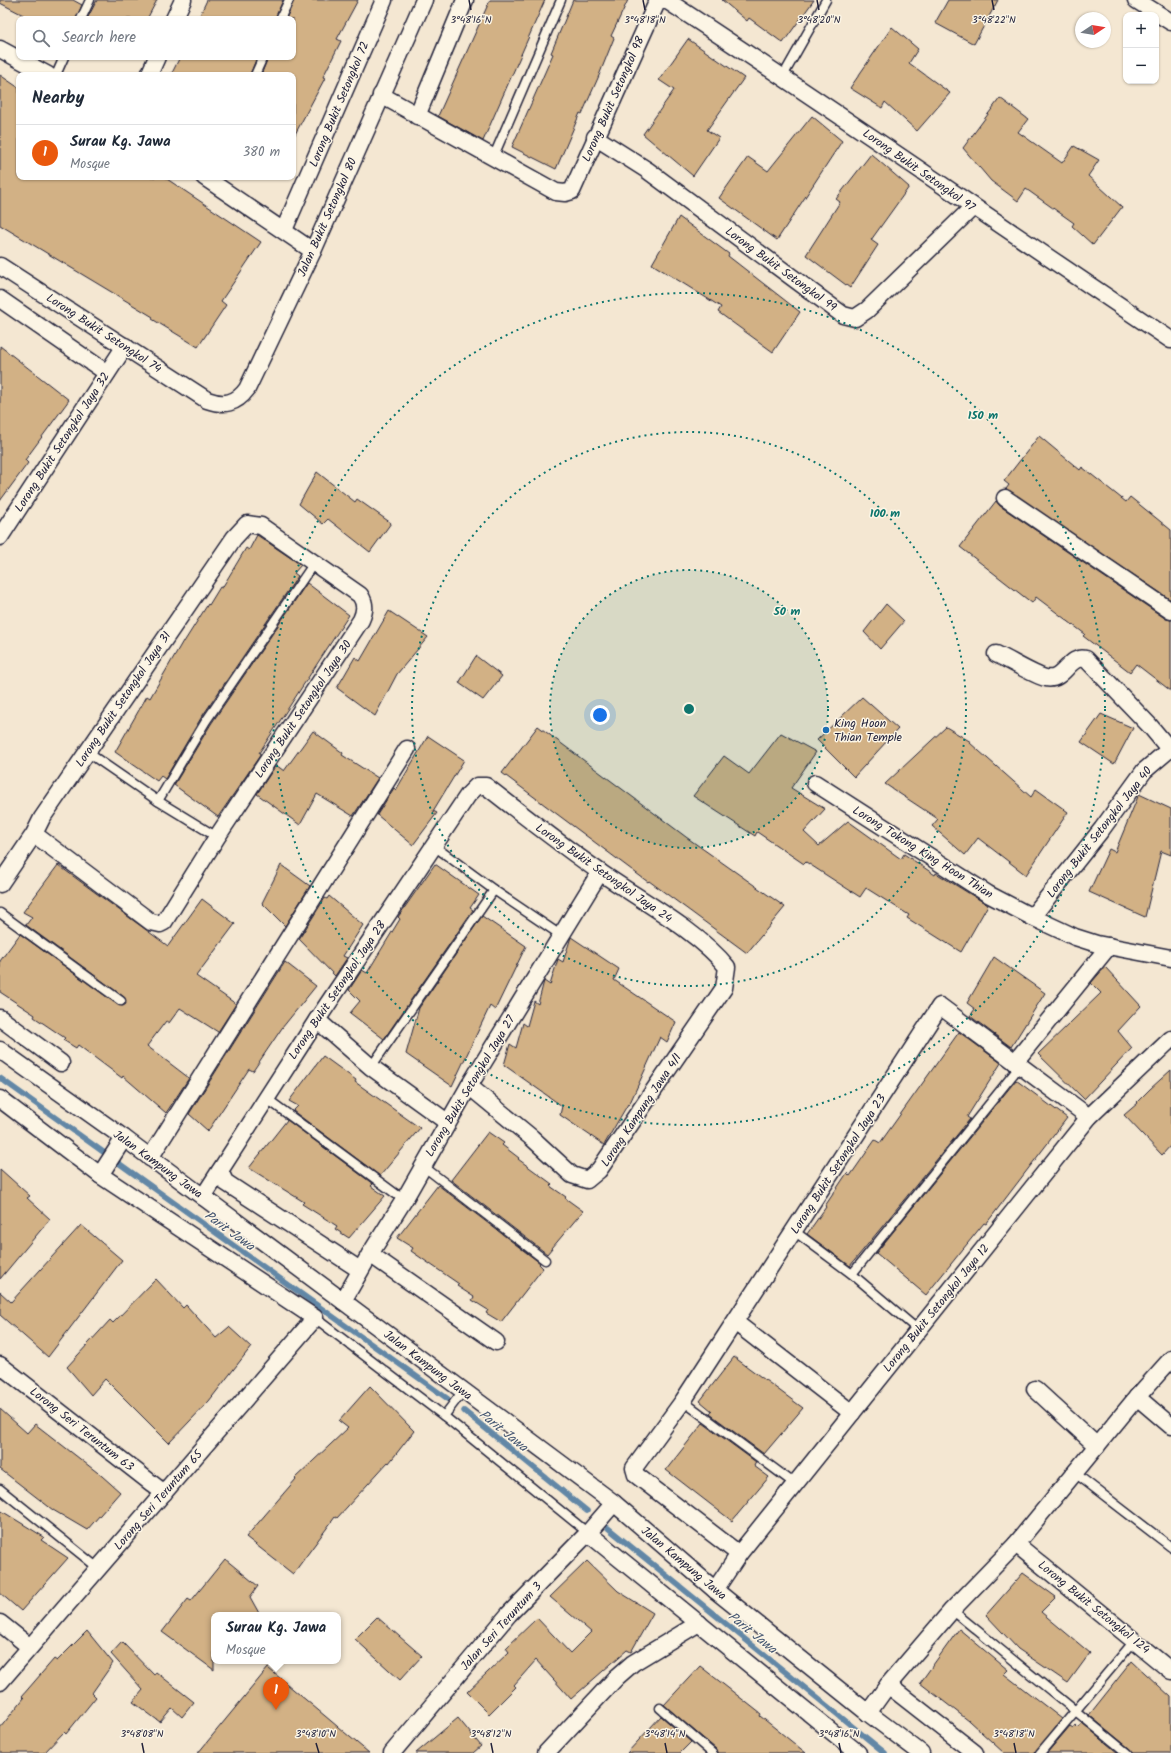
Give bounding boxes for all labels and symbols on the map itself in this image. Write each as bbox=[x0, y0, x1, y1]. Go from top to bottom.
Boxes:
text: 3°48'16"N bbox=[451, 12, 492, 28]
text: 3°48'18"N bbox=[624, 12, 666, 28]
text: 3°48'20"N bbox=[798, 12, 841, 28]
text: 3°48'22"N bbox=[972, 12, 1016, 28]
north arrow bbox=[1075, 12, 1111, 48]
street label: Lorong Bukit Setongkol 98 bbox=[577, 33, 650, 165]
street label: Lorong Bukit Setongkol 72 bbox=[304, 38, 375, 170]
street label: Lorong Bukit Setongkol 97 bbox=[858, 124, 979, 217]
street label: Jalan Bukit Setongkol 80 bbox=[293, 155, 362, 280]
street label: Lorong Bukit Setongkol 99 bbox=[721, 222, 841, 317]
street label: Lorong Bukit Setongkol 74 bbox=[42, 289, 166, 378]
street label: Lorong Bukit Setongkol Jaya 32 bbox=[10, 368, 115, 516]
text: 150 m bbox=[968, 406, 998, 425]
text: 100 m bbox=[870, 504, 900, 523]
text: 50 m bbox=[773, 602, 801, 621]
street label: Lorong Bukit Setongkol Jaya 31 bbox=[71, 627, 176, 771]
street label: Lorong Bukit Setongkol Jaya 30 bbox=[250, 637, 357, 782]
centre of rings bbox=[682, 702, 696, 716]
your location bbox=[590, 705, 610, 725]
place label: King Hoon Thian Temple bbox=[834, 714, 903, 747]
marker: King Hoon Thian Temple bbox=[821, 725, 831, 735]
street label: Lorong Bukit Setongkol Jaya 40 bbox=[1042, 762, 1157, 902]
street label: Lorong Tokong King Hoon Thian bbox=[849, 801, 997, 904]
street label: Lorong Bukit Setongkol Jaya 24 bbox=[531, 819, 676, 928]
street label: Lorong Bukit Setongkol Jaya 28 bbox=[284, 916, 392, 1064]
street label: Lorong Bukit Setongkol Jaya 27 bbox=[421, 1011, 521, 1161]
street label: Lorong Kampung Jawa 4/1 bbox=[596, 1049, 687, 1171]
street label: Lorong Bukit Setongkol Jaya 23 bbox=[786, 1090, 891, 1238]
street label: Jalan Kampung Jawa bbox=[109, 1125, 207, 1204]
water label: Parit Jawa bbox=[200, 1206, 259, 1257]
street label: Lorong Bukit Setongkol Jaya 12 bbox=[879, 1240, 994, 1377]
street label: Jalan Kampung Jawa bbox=[379, 1326, 476, 1405]
street label: Lorong Seri Teruntum 63 bbox=[25, 1383, 138, 1476]
water label: Parit Jawa bbox=[474, 1405, 533, 1458]
street label: Lorong Seri Teruntum 65 bbox=[109, 1445, 208, 1555]
street label: Jalan Kampung Jawa bbox=[637, 1522, 731, 1605]
street label: Lorong Bukit Setongkol 124 bbox=[1033, 1556, 1154, 1659]
street label: Jalan Seri Teruntum 3 bbox=[456, 1578, 547, 1675]
water label: Parit Jawa bbox=[723, 1607, 782, 1660]
pin: 1 bbox=[263, 1677, 289, 1710]
text: 3°48'08"N bbox=[120, 1726, 164, 1742]
text: 3°48'10"N bbox=[296, 1726, 336, 1742]
text: 3°48'12"N bbox=[470, 1726, 512, 1742]
text: 3°48'14"N bbox=[645, 1726, 686, 1742]
text: 3°48'16"N bbox=[819, 1726, 860, 1742]
text: 3°48'18"N bbox=[993, 1726, 1035, 1742]

